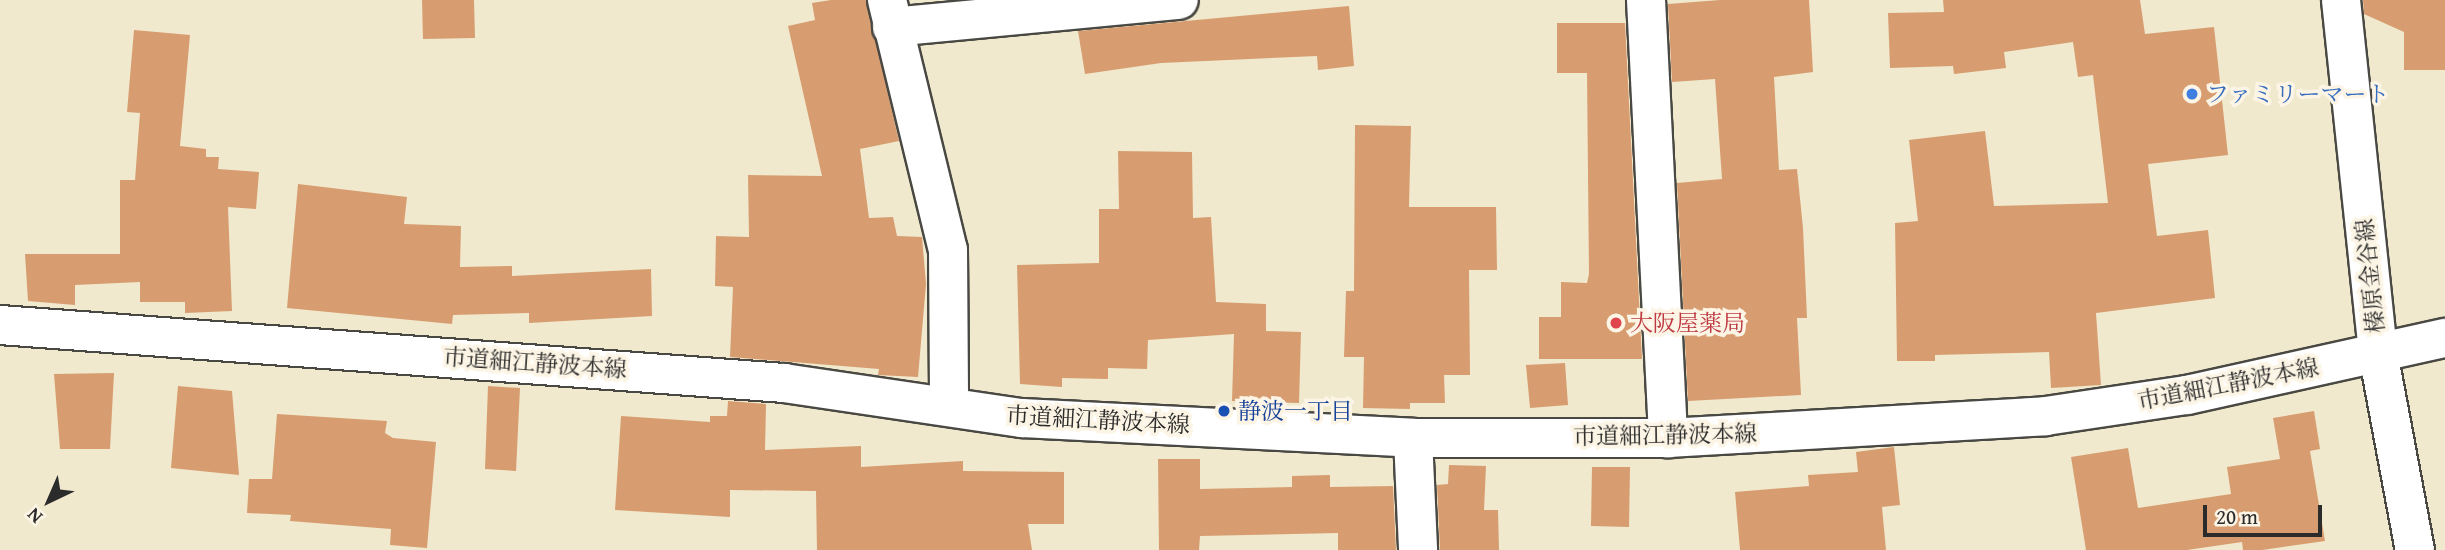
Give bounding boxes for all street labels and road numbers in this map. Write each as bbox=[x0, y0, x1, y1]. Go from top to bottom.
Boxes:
street label: 榛原金谷線 bbox=[2350, 217, 2390, 335]
street label: 市道細江静波本線 bbox=[442, 343, 628, 383]
street label: 市道細江静波本線 bbox=[2135, 353, 2321, 415]
street label: 市道細江静波本線 bbox=[1005, 401, 1191, 439]
street label: 市道細江静波本線 bbox=[1573, 420, 1757, 450]

